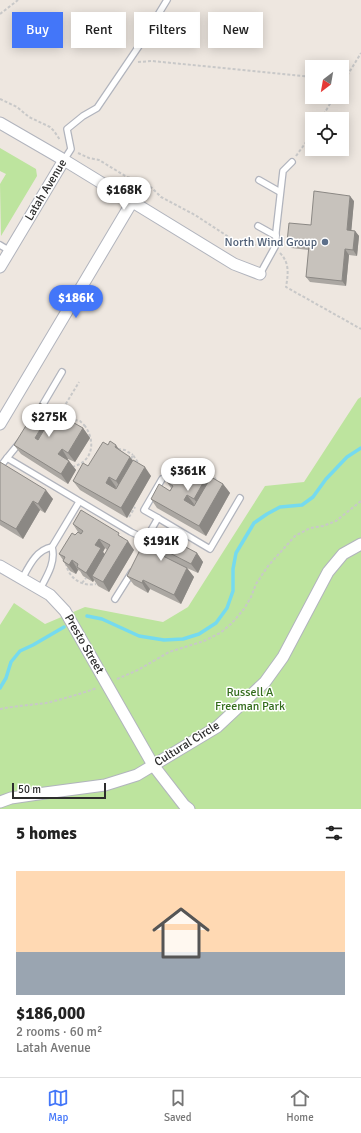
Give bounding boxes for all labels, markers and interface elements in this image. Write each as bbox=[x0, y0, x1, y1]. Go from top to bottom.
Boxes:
chip: Buy bbox=[12, 12, 63, 48]
chip: Rent bbox=[71, 12, 126, 48]
chip: Filters bbox=[134, 12, 200, 48]
chip: New bbox=[208, 12, 263, 48]
north arrow bbox=[305, 60, 349, 104]
map controls bbox=[305, 60, 349, 156]
button: locate bbox=[305, 112, 349, 156]
street label: Latah Avenue bbox=[22, 157, 70, 223]
pin: $168K bbox=[96, 177, 152, 211]
text: $168K bbox=[106, 182, 142, 198]
place label: North Wind Group bbox=[225, 235, 317, 250]
marker: North Wind Group bbox=[320, 237, 330, 247]
pin: $186K bbox=[48, 285, 104, 319]
text: $186K bbox=[58, 290, 94, 306]
pin: $275K bbox=[21, 404, 77, 438]
text: $275K bbox=[31, 409, 67, 425]
pin: $361K bbox=[160, 458, 216, 492]
text: $361K bbox=[170, 463, 206, 479]
pin: $191K bbox=[133, 528, 189, 562]
text: $191K bbox=[143, 533, 179, 549]
street label: Presto Street bbox=[61, 612, 107, 676]
park label: Russell A Freeman Park bbox=[215, 685, 285, 714]
street label: Cultural Circle bbox=[152, 718, 222, 770]
scale bar bbox=[12, 781, 106, 800]
text: 50 m bbox=[18, 783, 41, 796]
icon: filters bbox=[323, 822, 345, 844]
text: 5 homes bbox=[16, 823, 77, 844]
icon: home bbox=[145, 897, 217, 969]
text: $186,000 bbox=[16, 1003, 85, 1024]
text: 2 rooms · 60 m² bbox=[16, 1024, 102, 1040]
text: Latah Avenue bbox=[16, 1040, 91, 1056]
tab: Map bbox=[47, 1087, 69, 1124]
tab: Saved bbox=[164, 1087, 192, 1124]
tab: Home bbox=[286, 1087, 314, 1124]

